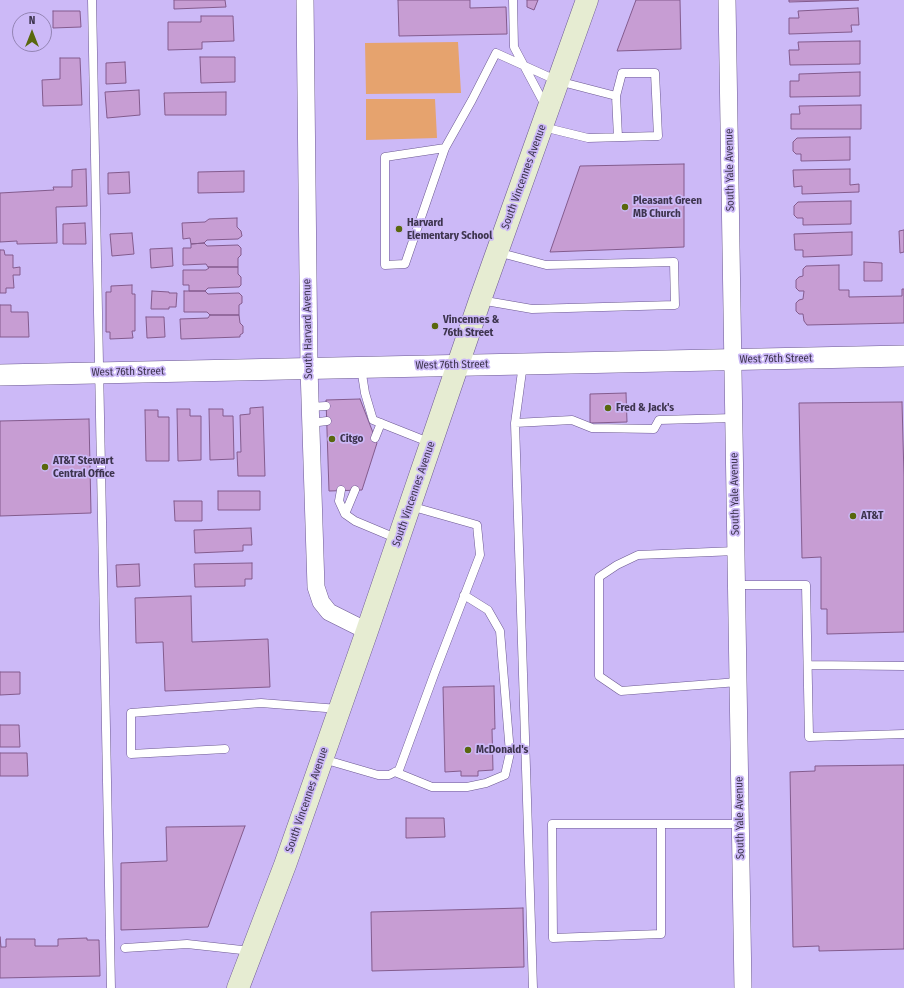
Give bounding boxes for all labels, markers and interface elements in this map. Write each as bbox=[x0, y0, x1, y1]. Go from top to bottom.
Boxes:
north arrow bbox=[12, 12, 52, 52]
text: N bbox=[29, 14, 35, 27]
street label: South Vincennes Avenue bbox=[499, 123, 549, 231]
street label: South Yale Avenue bbox=[723, 128, 737, 212]
place label: Pleasant Green MB Church bbox=[633, 194, 702, 220]
marker: Pleasant Green MB Church bbox=[620, 202, 630, 212]
place label: Harvard Elementary School bbox=[407, 216, 492, 242]
marker: Harvard Elementary School bbox=[394, 224, 404, 234]
street label: South Harvard Avenue bbox=[301, 279, 315, 379]
place label: Vincennes & 76th Street bbox=[443, 313, 499, 339]
marker: Vincennes & 76th Street bbox=[430, 321, 440, 331]
street label: West 76th Street bbox=[739, 352, 813, 366]
street label: West 76th Street bbox=[415, 358, 489, 372]
street label: West 76th Street bbox=[91, 365, 165, 379]
place label: Fred & Jack's bbox=[616, 401, 674, 415]
marker: Fred & Jack's bbox=[603, 403, 613, 413]
place label: Citgo bbox=[340, 432, 363, 446]
marker: Citgo bbox=[327, 434, 337, 444]
street label: South Vincennes Avenue bbox=[390, 440, 438, 548]
street label: South Yale Avenue bbox=[728, 452, 742, 536]
place label: AT&T Stewart Central Office bbox=[53, 454, 115, 480]
marker: AT&T Stewart Central Office bbox=[40, 462, 50, 472]
place label: AT&T bbox=[861, 509, 884, 523]
marker: AT&T bbox=[848, 511, 858, 521]
place label: McDonald's bbox=[476, 743, 528, 757]
marker: McDonald's bbox=[463, 745, 473, 755]
street label: South Vincennes Avenue bbox=[283, 746, 331, 854]
street label: South Yale Avenue bbox=[733, 776, 747, 860]

